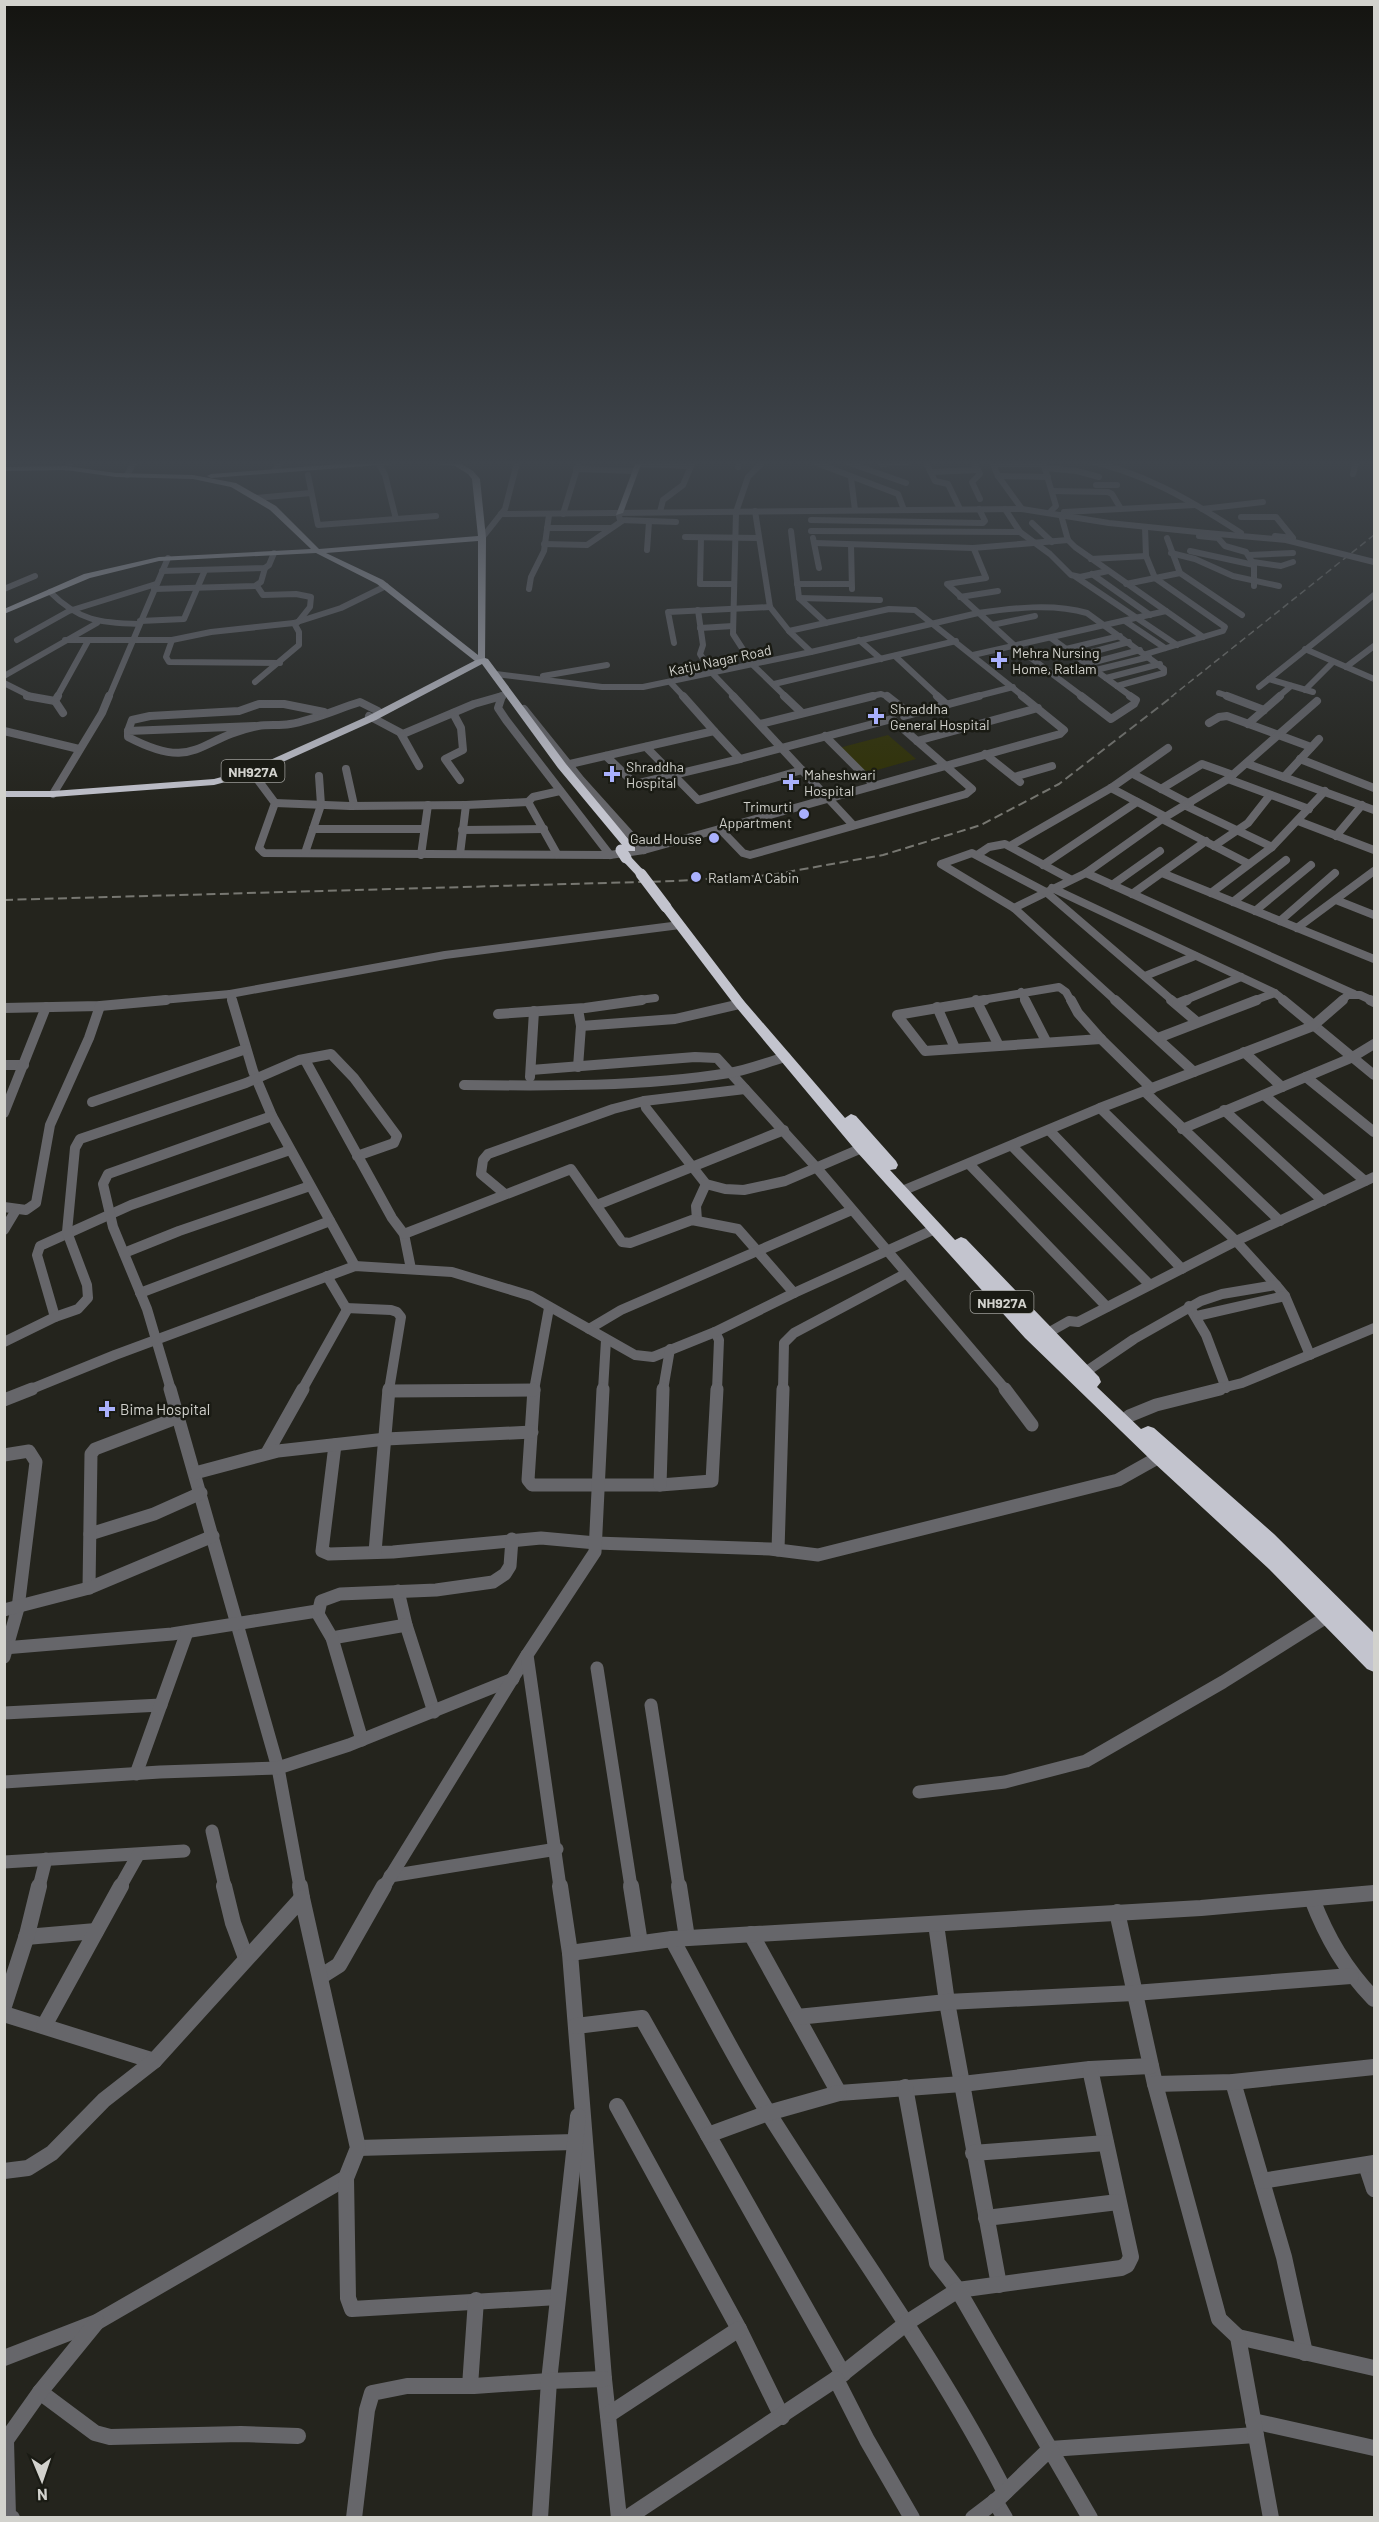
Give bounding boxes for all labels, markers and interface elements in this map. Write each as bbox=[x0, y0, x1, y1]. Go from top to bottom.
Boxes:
street label: Katju Nagar Road bbox=[667, 641, 773, 679]
place label: Mehra Nursing Home, Ratlam bbox=[1012, 644, 1099, 677]
marker: Mehra Nursing Home, Ratlam bbox=[990, 651, 1008, 669]
place label: Shraddha General Hospital bbox=[890, 700, 989, 733]
marker: Shraddha General Hospital bbox=[867, 707, 885, 725]
place label: Shraddha Hospital bbox=[626, 758, 684, 791]
road number: NH927A bbox=[222, 760, 284, 782]
marker: Shraddha Hospital bbox=[603, 765, 621, 783]
place label: Maheshwari Hospital bbox=[804, 766, 876, 799]
marker: Maheshwari Hospital bbox=[782, 773, 800, 791]
place label: Trimurti Appartment bbox=[719, 798, 792, 831]
marker: Trimurti Appartment bbox=[797, 807, 811, 821]
place label: Gaud House bbox=[630, 830, 702, 847]
marker: Gaud House bbox=[707, 831, 721, 845]
place label: Ratlam A Cabin bbox=[708, 869, 799, 886]
marker: Ratlam A Cabin bbox=[689, 870, 703, 884]
road number: NH927A bbox=[970, 1291, 1034, 1313]
marker: Bima Hospital bbox=[98, 1400, 116, 1418]
place label: Bima Hospital bbox=[120, 1400, 210, 1418]
north arrow bbox=[12, 2450, 72, 2510]
text: N bbox=[37, 2486, 48, 2505]

